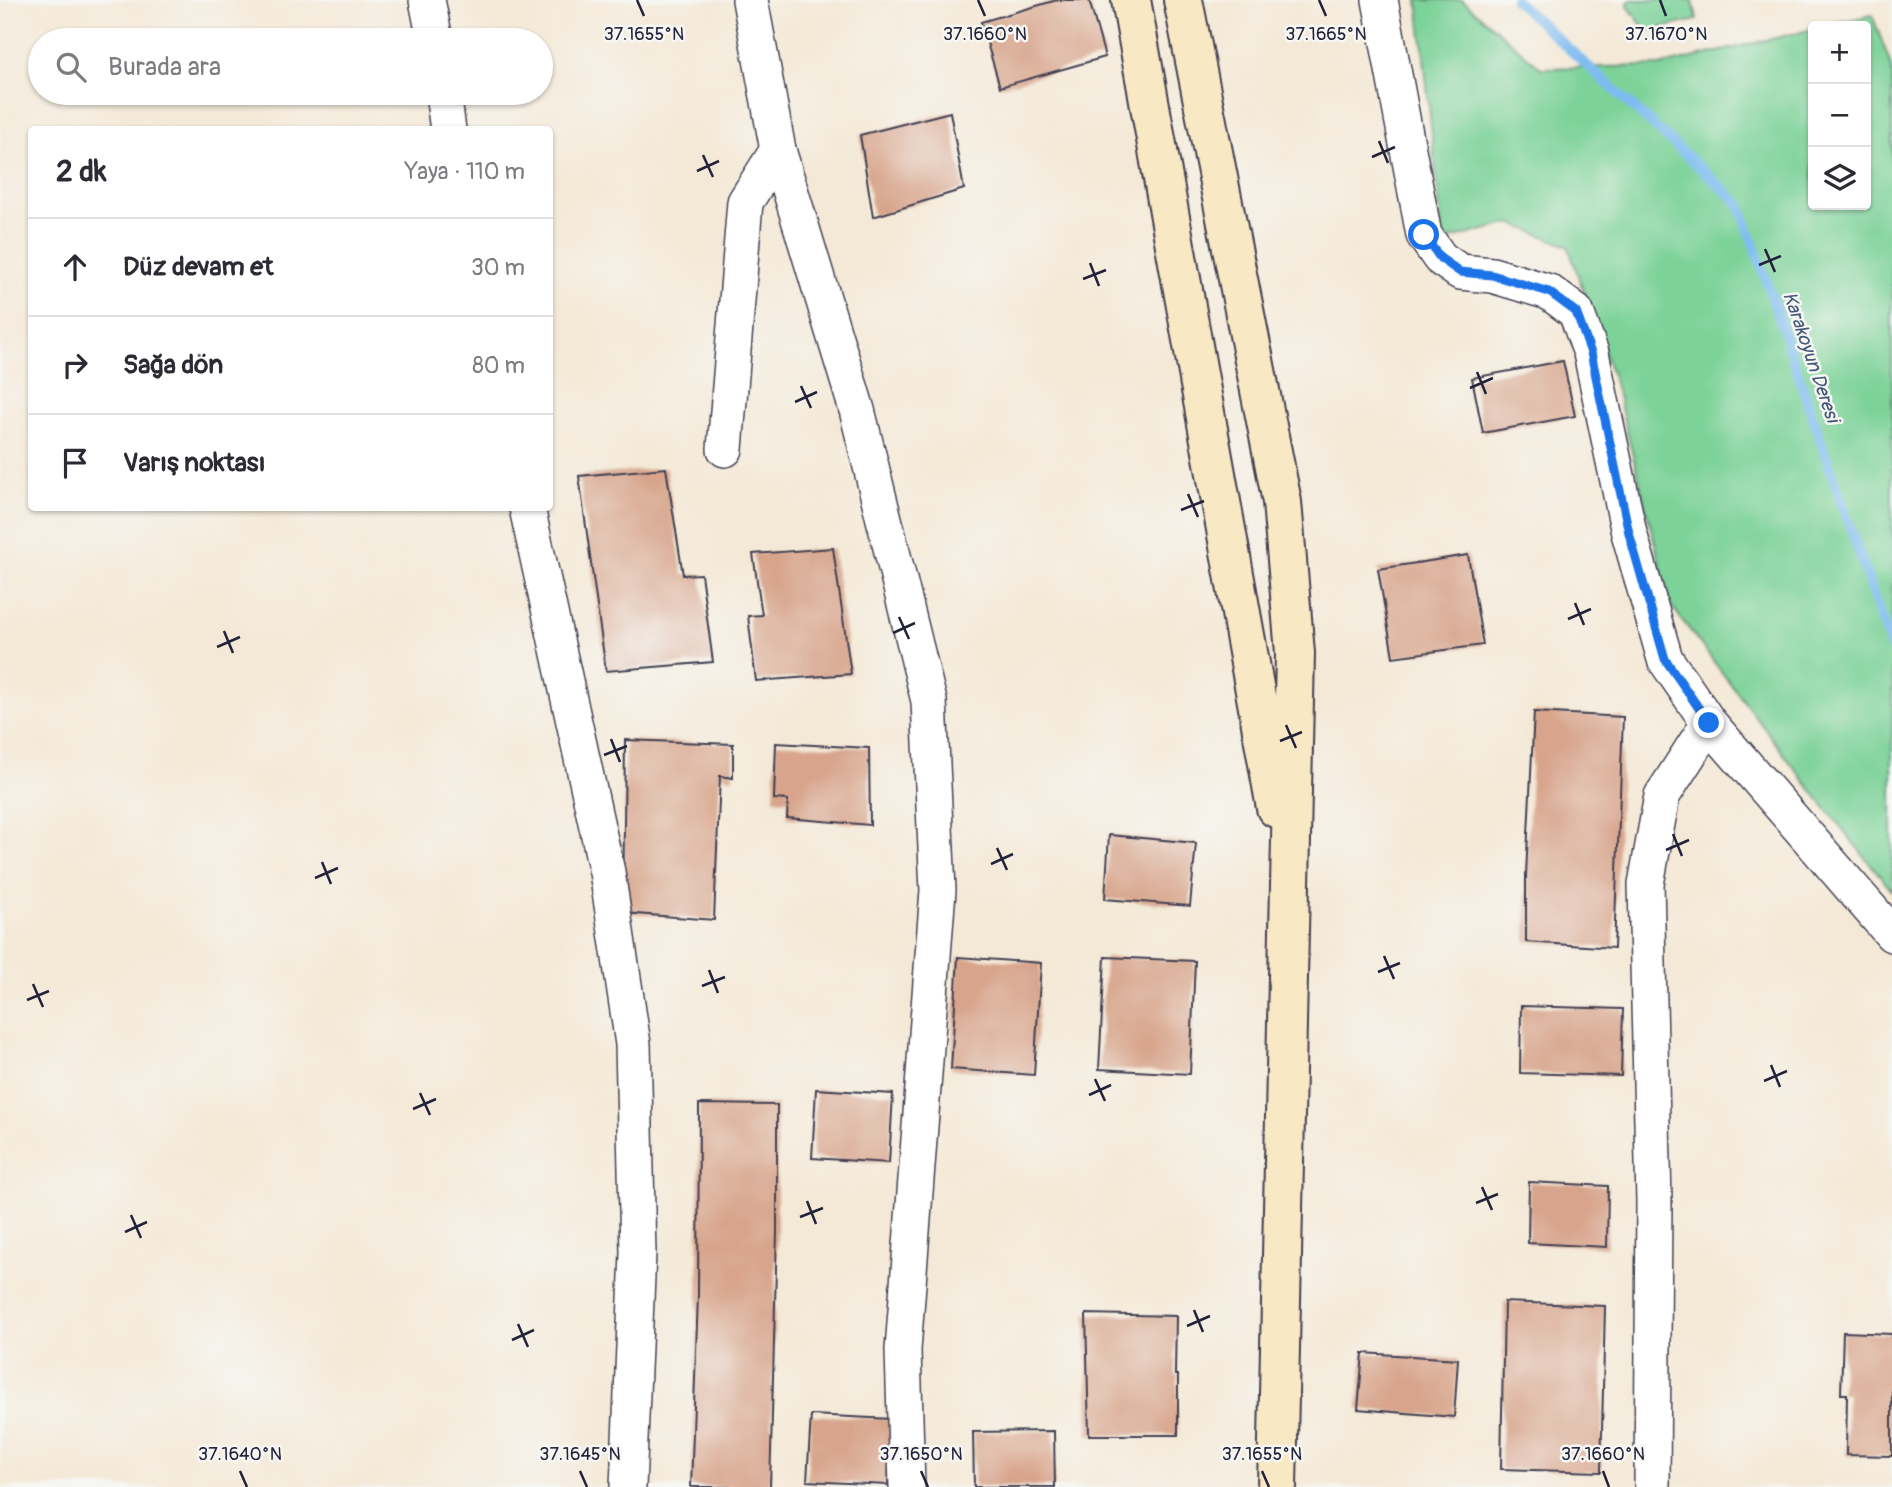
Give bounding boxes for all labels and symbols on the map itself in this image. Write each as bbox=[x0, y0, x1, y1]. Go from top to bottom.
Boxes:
text: 37.1655°N bbox=[604, 23, 684, 46]
text: 37.1660°N bbox=[943, 23, 1027, 46]
text: 37.1665°N bbox=[1285, 23, 1367, 46]
text: 37.1670°N bbox=[1625, 23, 1707, 46]
route start bbox=[1408, 219, 1439, 250]
water label: Karakoyun Deresi bbox=[1777, 289, 1846, 429]
route end bbox=[1693, 707, 1724, 738]
text: 37.1640°N bbox=[198, 1443, 282, 1466]
text: 37.1645°N bbox=[539, 1443, 621, 1466]
text: 37.1650°N bbox=[879, 1443, 963, 1466]
text: 37.1655°N bbox=[1222, 1443, 1302, 1466]
text: 37.1660°N bbox=[1561, 1443, 1645, 1466]

